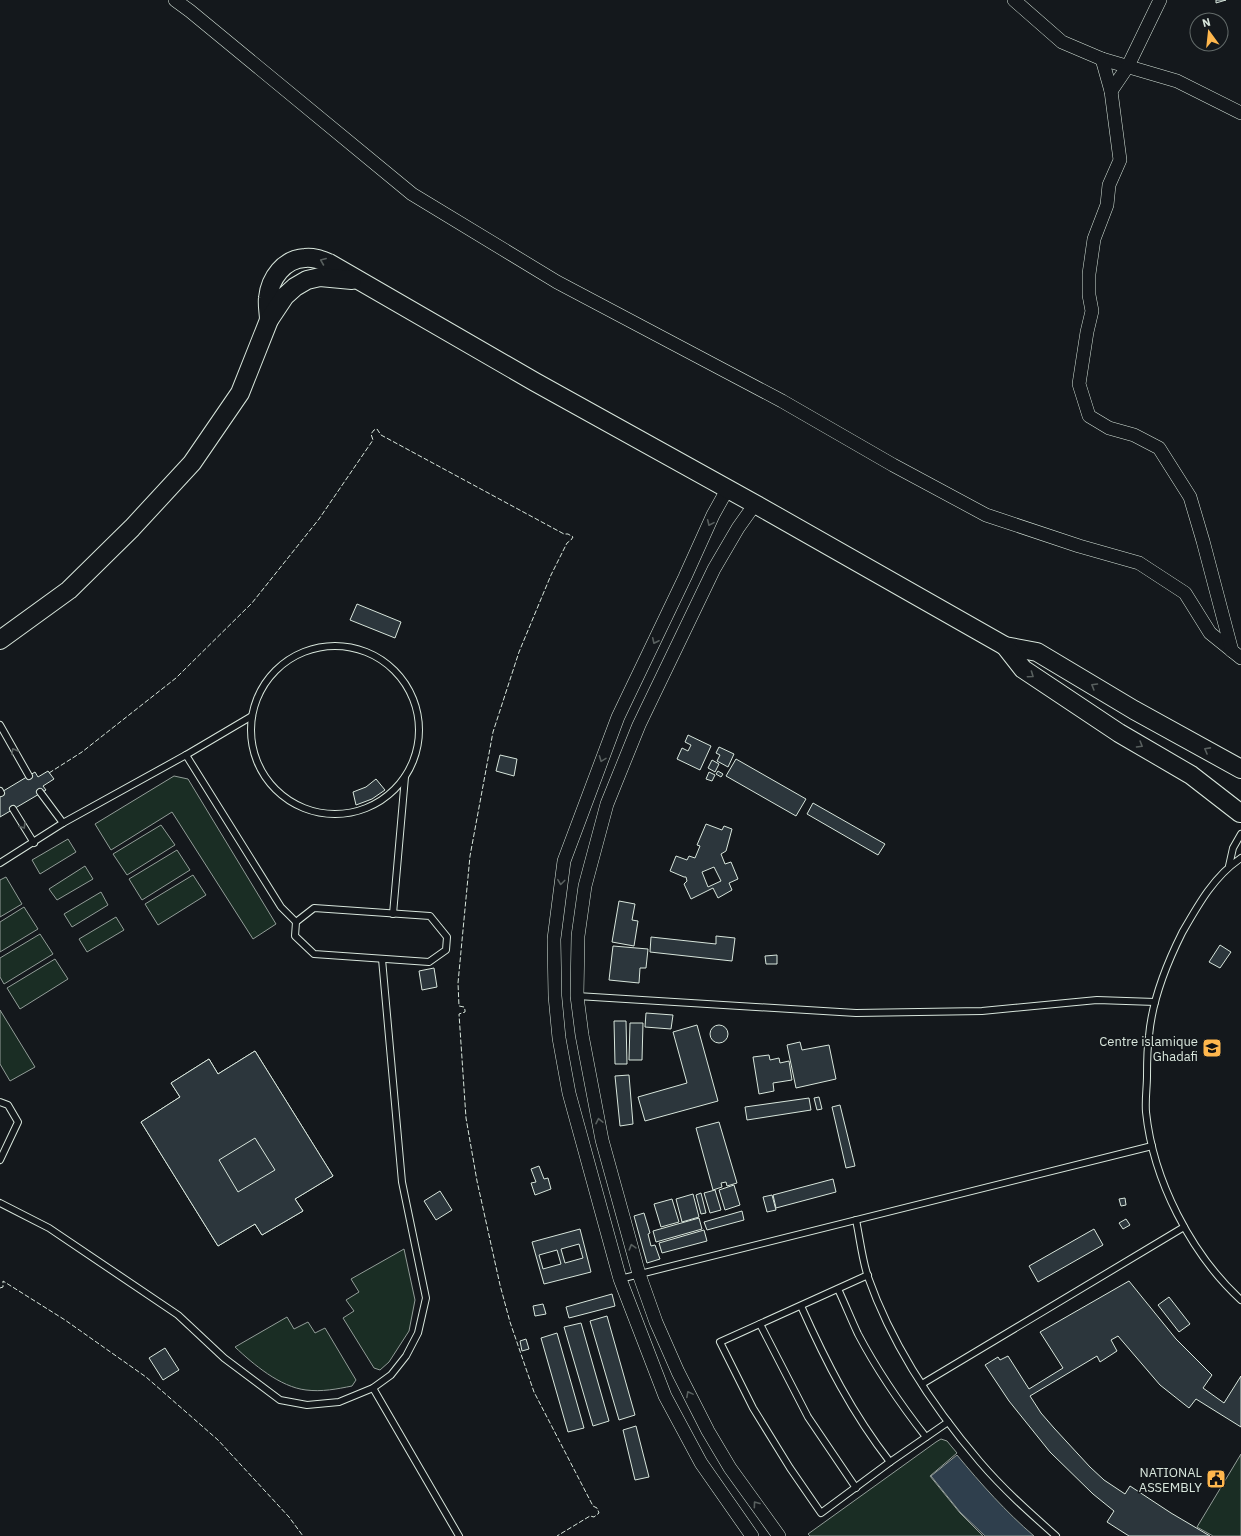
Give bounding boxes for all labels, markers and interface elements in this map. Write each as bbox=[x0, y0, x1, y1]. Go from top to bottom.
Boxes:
north arrow bbox=[1189, 12, 1229, 52]
text: N bbox=[1201, 15, 1212, 30]
one-way arrow bbox=[320, 258, 328, 266]
one-way arrow bbox=[707, 519, 715, 526]
one-way arrow bbox=[652, 637, 660, 644]
one-way arrow bbox=[1026, 670, 1033, 677]
one-way arrow bbox=[1091, 683, 1098, 691]
one-way arrow bbox=[1136, 740, 1143, 748]
one-way arrow bbox=[12, 748, 19, 755]
one-way arrow bbox=[1204, 748, 1211, 755]
one-way arrow bbox=[598, 756, 606, 763]
one-way arrow bbox=[18, 822, 26, 829]
one-way arrow bbox=[557, 879, 566, 885]
place label: Centre islamique Ghadafi bbox=[1099, 1033, 1198, 1065]
school or university icon: Centre islamique Ghadafi bbox=[1201, 1037, 1223, 1059]
one-way arrow bbox=[595, 1118, 603, 1124]
one-way arrow bbox=[628, 1243, 637, 1250]
one-way arrow bbox=[686, 1390, 694, 1398]
place label: NATIONAL ASSEMBLY bbox=[1139, 1464, 1202, 1496]
public building icon: NATIONAL ASSEMBLY bbox=[1205, 1468, 1227, 1490]
one-way arrow bbox=[754, 1502, 761, 1509]

